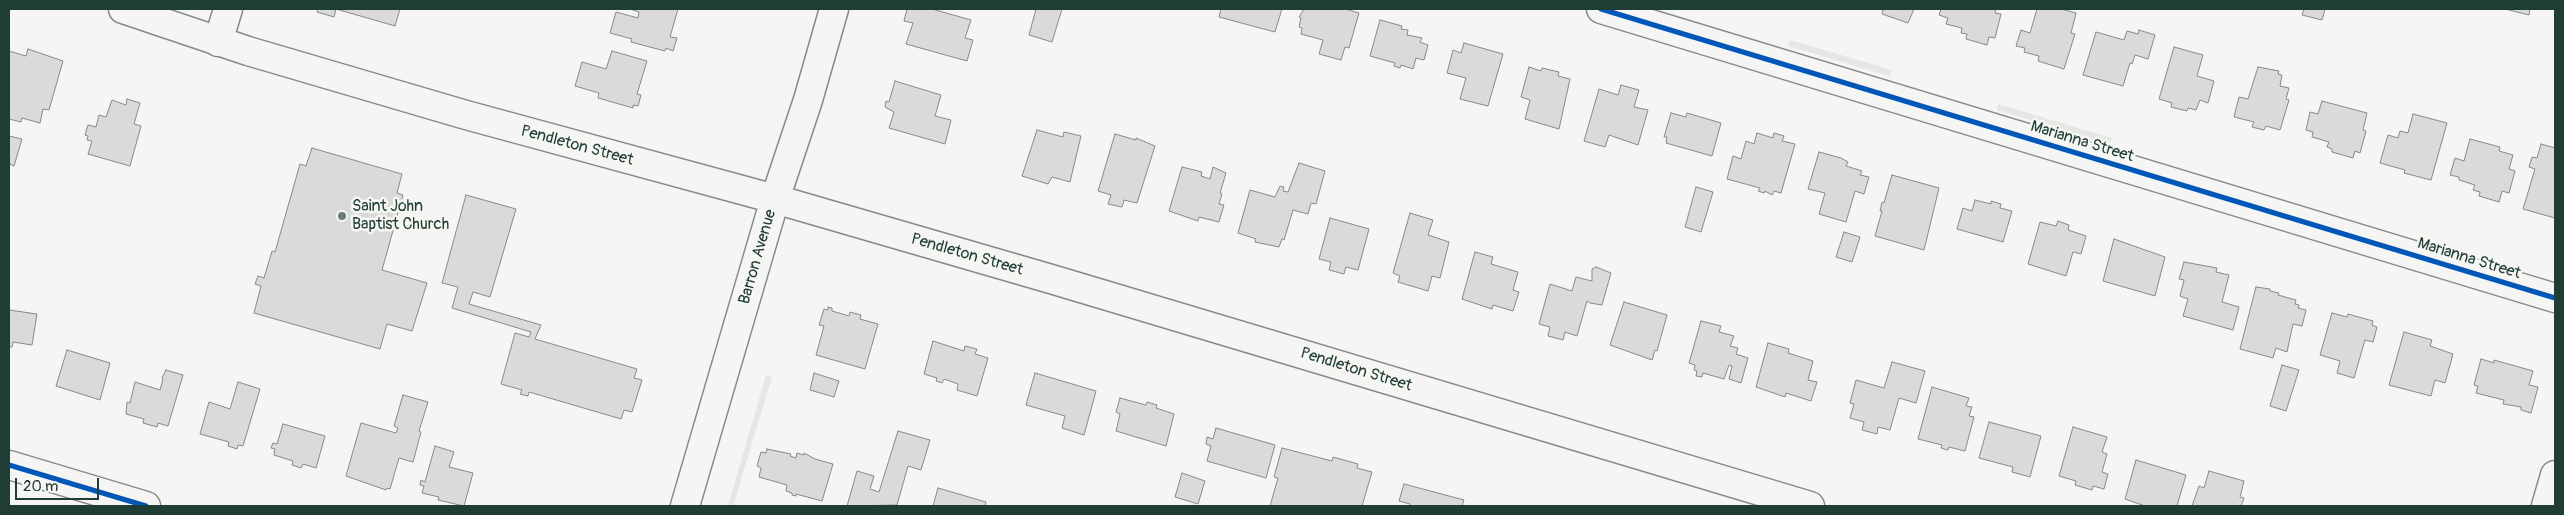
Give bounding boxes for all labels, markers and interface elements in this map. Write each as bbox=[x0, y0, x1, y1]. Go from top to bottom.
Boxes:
street label: Marianna Street bbox=[2028, 117, 2136, 167]
street label: Pendleton Street bbox=[519, 122, 635, 170]
place label: Saint John Baptist Church bbox=[352, 197, 449, 235]
street label: Barron Avenue bbox=[735, 207, 781, 307]
marker: Saint John Baptist Church bbox=[336, 210, 348, 222]
street label: Pendleton Street bbox=[909, 230, 1025, 280]
street label: Marianna Street bbox=[2415, 234, 2523, 284]
street label: Pendleton Street bbox=[1298, 344, 1414, 396]
scale bar bbox=[18, 468, 101, 500]
text: 20 m bbox=[23, 477, 58, 496]

